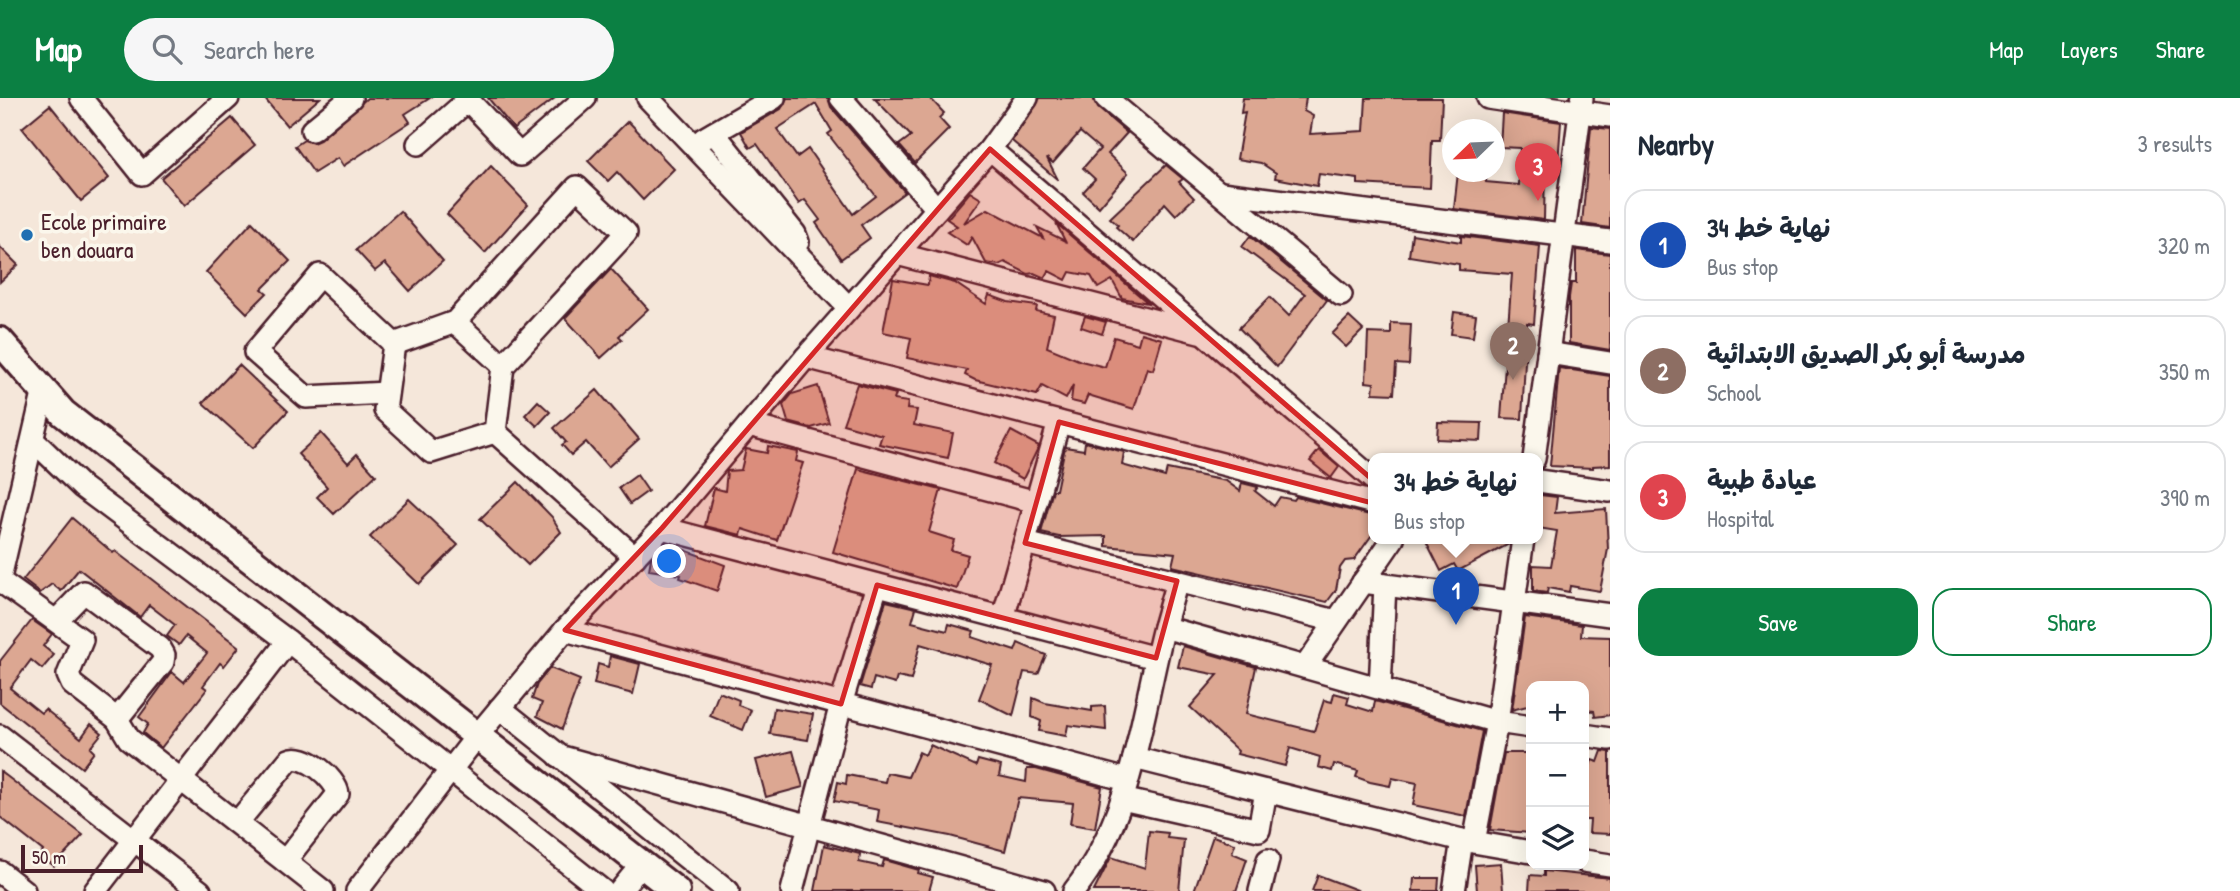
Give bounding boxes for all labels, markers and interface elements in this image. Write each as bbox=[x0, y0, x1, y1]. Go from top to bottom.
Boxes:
search box bbox=[124, 18, 614, 81]
text: Map bbox=[35, 27, 82, 71]
icon: search bbox=[148, 30, 186, 68]
text: Search here bbox=[204, 32, 315, 67]
text: Map bbox=[1989, 33, 2023, 65]
text: Layers bbox=[2061, 33, 2118, 65]
text: Share bbox=[2156, 33, 2205, 65]
north arrow bbox=[1442, 119, 1505, 182]
text: Nearby bbox=[1638, 124, 1714, 164]
text: 3 results bbox=[2137, 128, 2212, 159]
pin: 3 bbox=[1515, 143, 1561, 201]
place label: Ecole primaire ben douara bbox=[41, 205, 167, 265]
text: نهاية خط 34 bbox=[1707, 210, 1830, 245]
marker: Ecole primaire ben douara bbox=[19, 227, 35, 243]
text: 1 bbox=[1659, 230, 1667, 261]
text: 320 m bbox=[2158, 230, 2210, 261]
text: Bus stop bbox=[1707, 251, 1778, 282]
pin: 2 bbox=[1490, 322, 1536, 380]
text: مدرسة أبو بكر الصديق الابتدائية bbox=[1707, 336, 2026, 371]
text: 2 bbox=[1658, 356, 1668, 387]
text: 350 m bbox=[2159, 356, 2210, 387]
text: School bbox=[1707, 377, 1761, 408]
popup bbox=[1368, 453, 1543, 544]
text: عيادة طبية bbox=[1707, 462, 1816, 497]
text: نهاية خط 34 bbox=[1394, 464, 1517, 499]
text: 3 bbox=[1658, 482, 1668, 513]
text: 390 m bbox=[2160, 482, 2210, 513]
text: Hospital bbox=[1707, 503, 1774, 534]
text: Bus stop bbox=[1394, 505, 1465, 536]
your location bbox=[652, 544, 686, 578]
pin: 1 bbox=[1433, 567, 1479, 625]
button: Save bbox=[1638, 588, 1918, 656]
button: Share bbox=[1932, 588, 2212, 656]
map controls bbox=[1526, 681, 1589, 870]
button: + bbox=[1526, 681, 1589, 744]
button: − bbox=[1526, 744, 1589, 807]
button: layers bbox=[1526, 807, 1589, 870]
scale bar bbox=[21, 842, 144, 874]
text: 50 m bbox=[32, 844, 66, 870]

